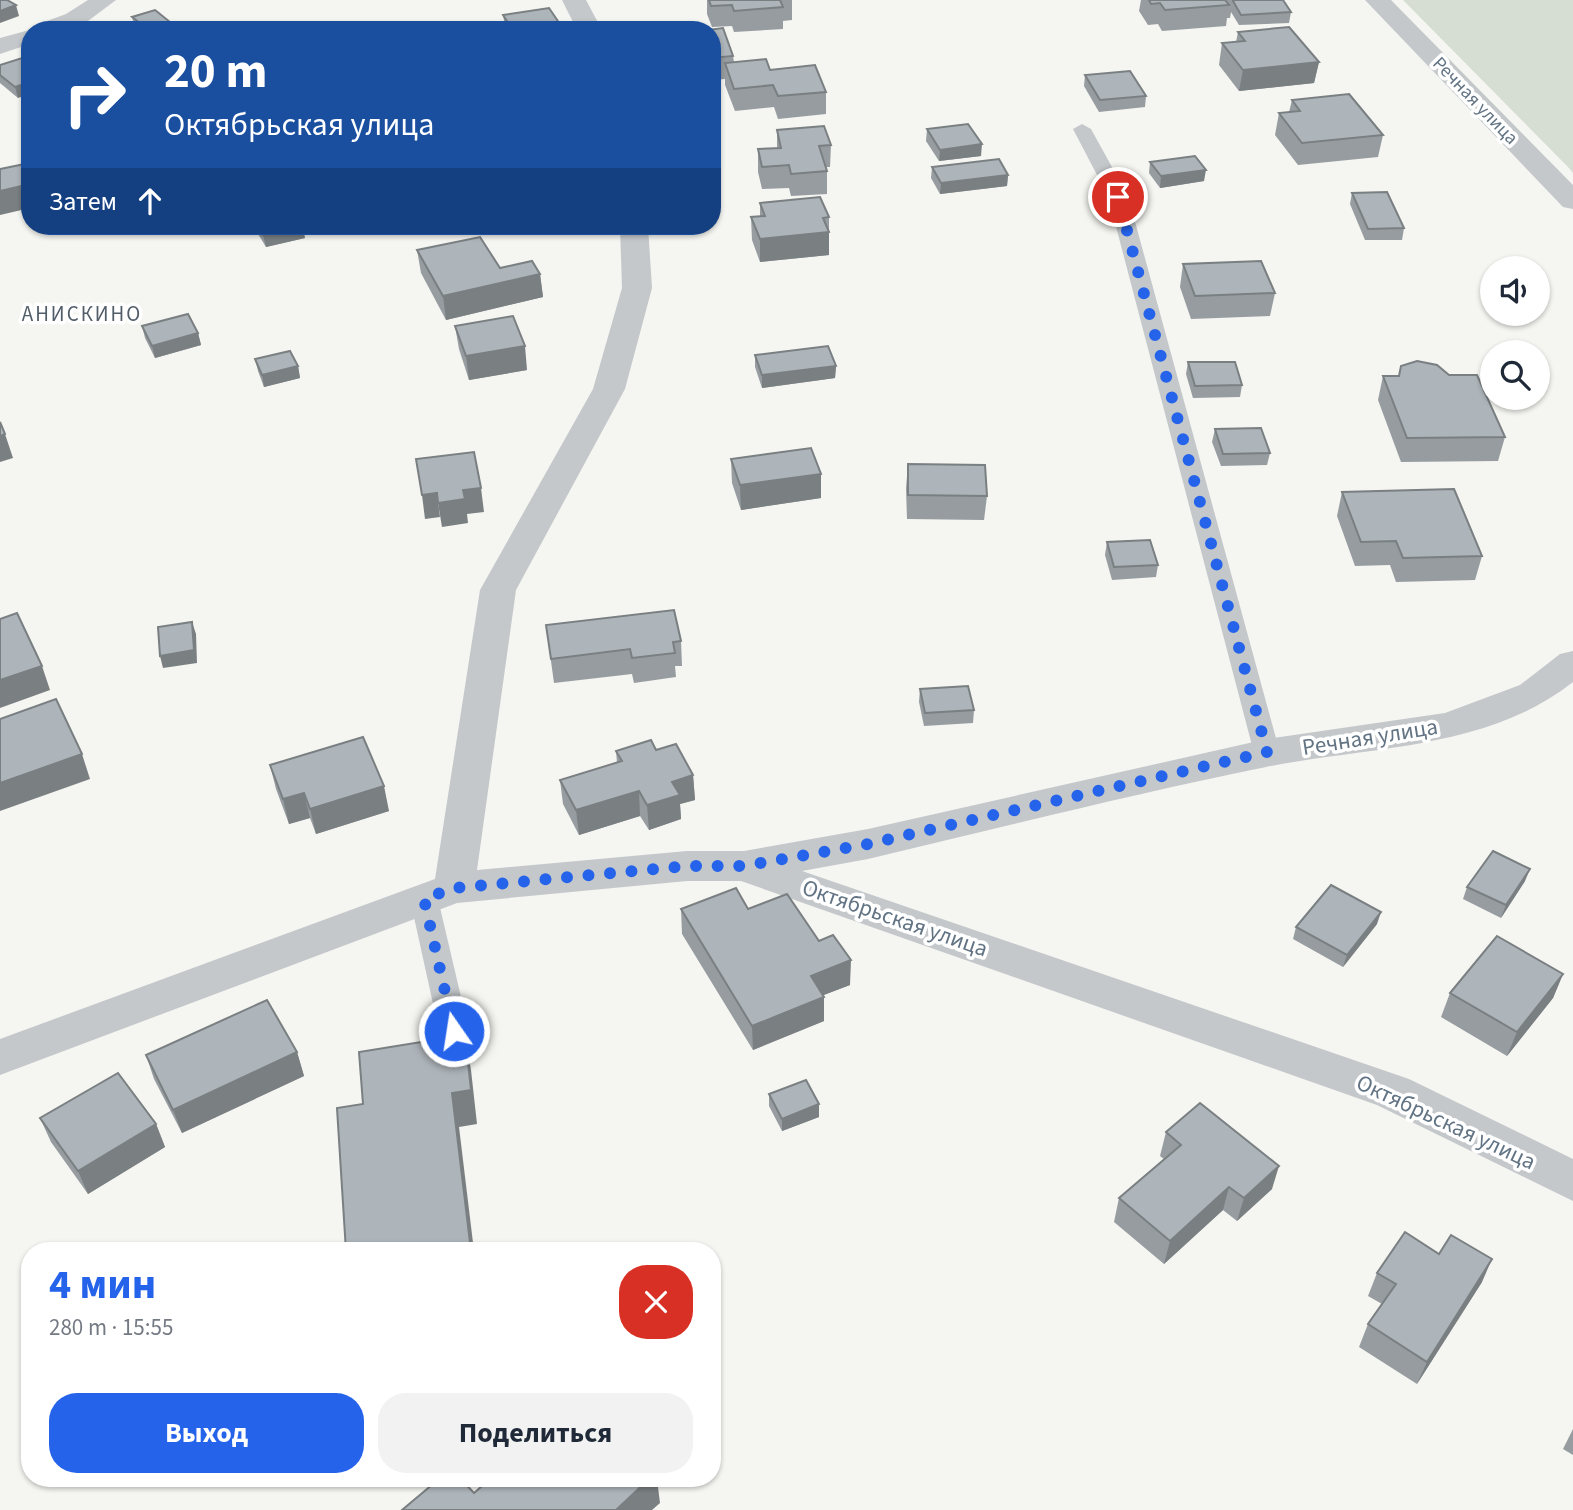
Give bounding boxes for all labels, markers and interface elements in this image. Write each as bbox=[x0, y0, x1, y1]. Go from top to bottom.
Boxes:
text: 20 m bbox=[164, 37, 268, 107]
icon: right bbox=[49, 49, 140, 140]
street label: Речная улица bbox=[1426, 51, 1524, 151]
text: Октябрьская улица bbox=[164, 102, 434, 148]
pin bbox=[1088, 167, 1148, 227]
icon: arrive bbox=[1099, 178, 1137, 216]
icon: ahead bbox=[131, 182, 169, 220]
text: Затем bbox=[49, 183, 117, 220]
map controls bbox=[1480, 256, 1550, 410]
button: sound bbox=[1480, 256, 1550, 326]
district label: АНИСКИНО bbox=[22, 299, 142, 329]
button: search bbox=[1480, 340, 1550, 410]
street label: Речная улица bbox=[1300, 710, 1440, 764]
street label: Октябрьская улица bbox=[798, 871, 992, 965]
position arrow bbox=[417, 994, 491, 1068]
street label: Октябрьская улица bbox=[1351, 1066, 1541, 1178]
text: 4 мин bbox=[49, 1255, 156, 1315]
button: close bbox=[619, 1265, 693, 1339]
text: 280 m · 15:55 bbox=[49, 1311, 173, 1344]
button: Выход bbox=[49, 1393, 364, 1473]
button: Поделиться bbox=[378, 1393, 693, 1473]

